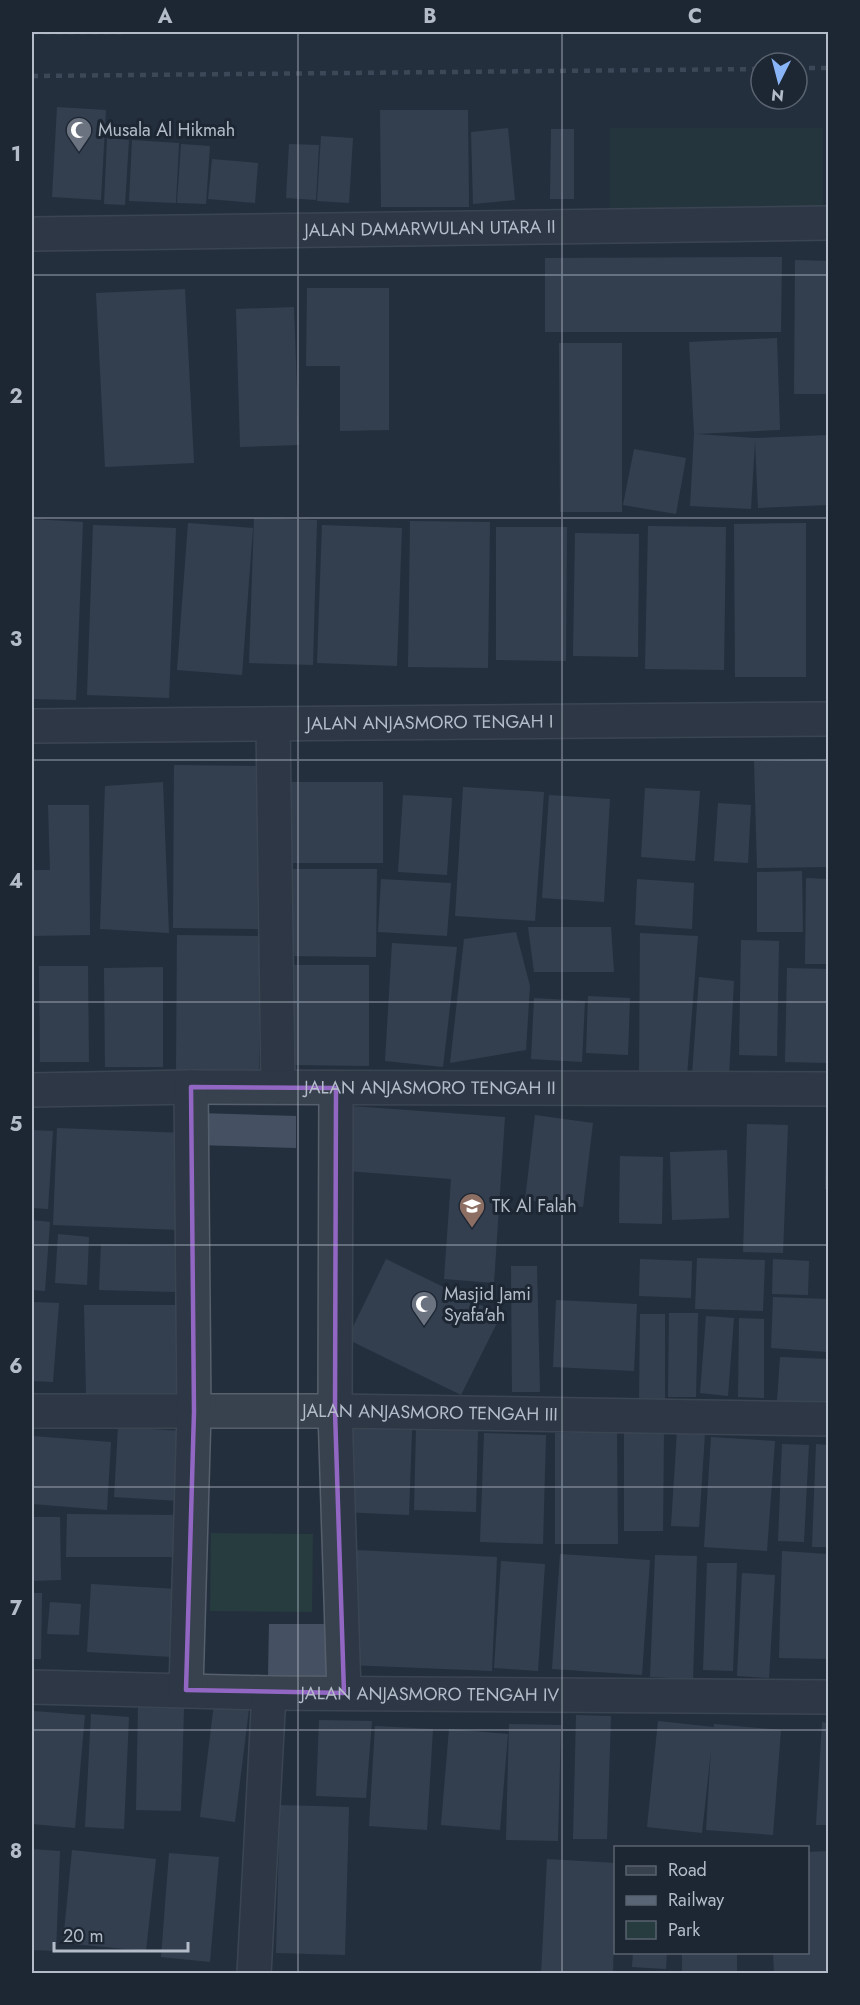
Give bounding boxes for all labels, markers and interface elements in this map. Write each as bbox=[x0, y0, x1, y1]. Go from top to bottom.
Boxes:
text: A bbox=[157, 2, 173, 31]
text: B bbox=[423, 2, 437, 31]
text: C bbox=[688, 2, 702, 31]
north arrow bbox=[749, 51, 809, 111]
text: N bbox=[770, 83, 785, 108]
mosque icon: Musala Al Hikmah bbox=[64, 115, 94, 153]
place label: Musala Al Hikmah bbox=[98, 117, 235, 143]
text: 1 bbox=[11, 140, 21, 169]
street label: JALAN DAMARWULAN UTARA II bbox=[302, 214, 556, 243]
text: 2 bbox=[9, 382, 23, 411]
text: 3 bbox=[10, 625, 22, 654]
street label: JALAN ANJASMORO TENGAH I bbox=[304, 708, 554, 737]
text: 4 bbox=[9, 867, 23, 896]
street label: JALAN ANJASMORO TENGAH II bbox=[302, 1074, 556, 1101]
text: 5 bbox=[10, 1110, 23, 1139]
school or university icon: TK Al Falah bbox=[457, 1191, 487, 1229]
place label: TK Al Falah bbox=[492, 1193, 577, 1219]
place label: Masjid Jami Syafa'ah bbox=[444, 1281, 531, 1328]
mosque icon: Masjid Jami Syafa'ah bbox=[409, 1289, 439, 1327]
text: 6 bbox=[9, 1352, 23, 1381]
street label: JALAN ANJASMORO TENGAH III bbox=[300, 1398, 558, 1428]
text: 7 bbox=[10, 1594, 23, 1623]
street label: JALAN ANJASMORO TENGAH IV bbox=[298, 1680, 559, 1708]
text: 8 bbox=[10, 1837, 22, 1866]
legend bbox=[614, 1846, 809, 1954]
text: Road bbox=[668, 1857, 707, 1883]
text: Railway bbox=[668, 1887, 724, 1913]
scale bar bbox=[54, 1915, 188, 1953]
text: Park bbox=[668, 1917, 700, 1943]
text: 20 m bbox=[63, 1923, 103, 1949]

